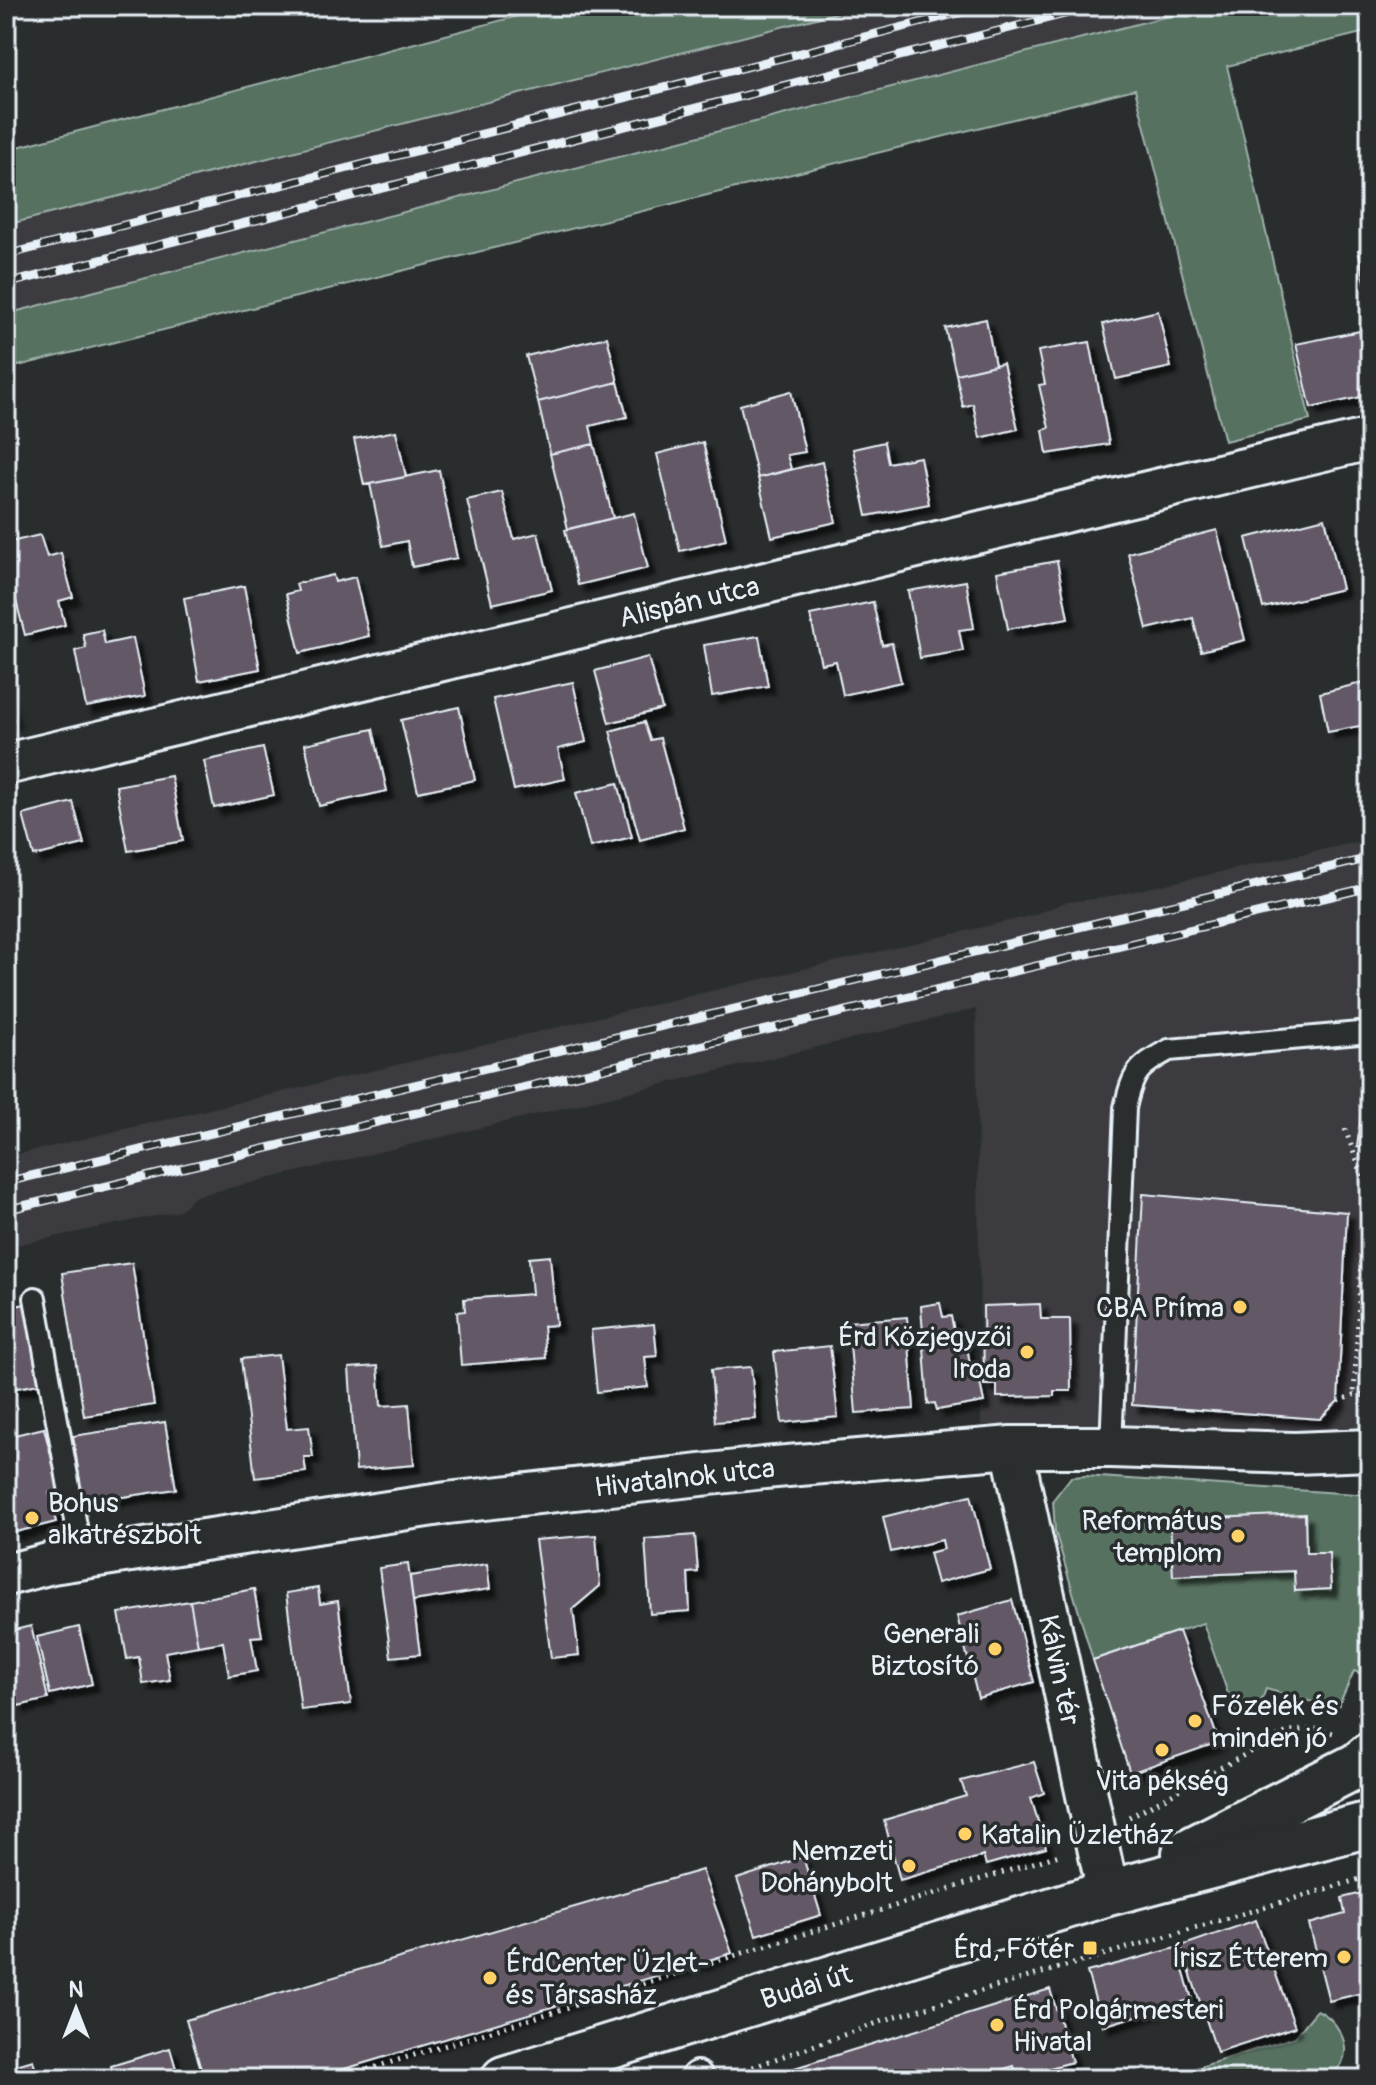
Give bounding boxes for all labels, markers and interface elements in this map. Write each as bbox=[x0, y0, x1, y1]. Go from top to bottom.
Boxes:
street label: Alispán utca bbox=[615, 569, 763, 636]
place label: CBA Príma bbox=[1096, 1291, 1224, 1326]
marker: CBA Príma bbox=[1231, 1298, 1249, 1316]
place label: Érd Közjegyzői Iroda bbox=[838, 1320, 1011, 1387]
marker: Érd Közjegyzői Iroda bbox=[1018, 1343, 1036, 1361]
street label: Hivatalnok utca bbox=[593, 1451, 776, 1506]
place label: Bohus alkatrészbolt bbox=[48, 1486, 202, 1553]
place label: Református templom bbox=[1081, 1504, 1222, 1571]
marker: Bohus alkatrészbolt bbox=[23, 1509, 41, 1527]
marker: Református templom bbox=[1229, 1527, 1247, 1545]
street label: Kálvin tér bbox=[1030, 1612, 1087, 1729]
place label: Generali Biztosító bbox=[870, 1617, 979, 1684]
marker: Generali Biztosító bbox=[986, 1640, 1004, 1658]
place label: Főzelék és minden jó bbox=[1211, 1689, 1339, 1756]
marker: Főzelék és minden jó bbox=[1186, 1712, 1204, 1730]
marker: Vita pékség bbox=[1153, 1741, 1171, 1759]
place label: Vita pékség bbox=[1095, 1764, 1229, 1799]
place label: Katalin Üzletház bbox=[981, 1818, 1174, 1853]
marker: Katalin Üzletház bbox=[956, 1825, 974, 1843]
place label: Nemzeti Dohánybolt bbox=[760, 1834, 894, 1901]
marker: Nemzeti Dohánybolt bbox=[900, 1857, 918, 1875]
place label: Érd, Főtér bbox=[954, 1932, 1074, 1967]
marker: Érd, Főtér bbox=[1081, 1939, 1099, 1957]
place label: Írisz Étterem bbox=[1172, 1941, 1328, 1976]
place label: ÉrdCenter Üzlet- és Társasház bbox=[506, 1946, 709, 2013]
marker: Írisz Étterem bbox=[1335, 1948, 1353, 1966]
street label: Budai út bbox=[757, 1957, 857, 2018]
north arrow bbox=[36, 1969, 116, 2049]
marker: ÉrdCenter Üzlet- és Társasház bbox=[481, 1969, 499, 1987]
text: N bbox=[69, 1976, 84, 2004]
place label: Érd Polgármesteri Hivatal bbox=[1013, 1993, 1223, 2060]
marker: Érd Polgármesteri Hivatal bbox=[988, 2016, 1006, 2034]

